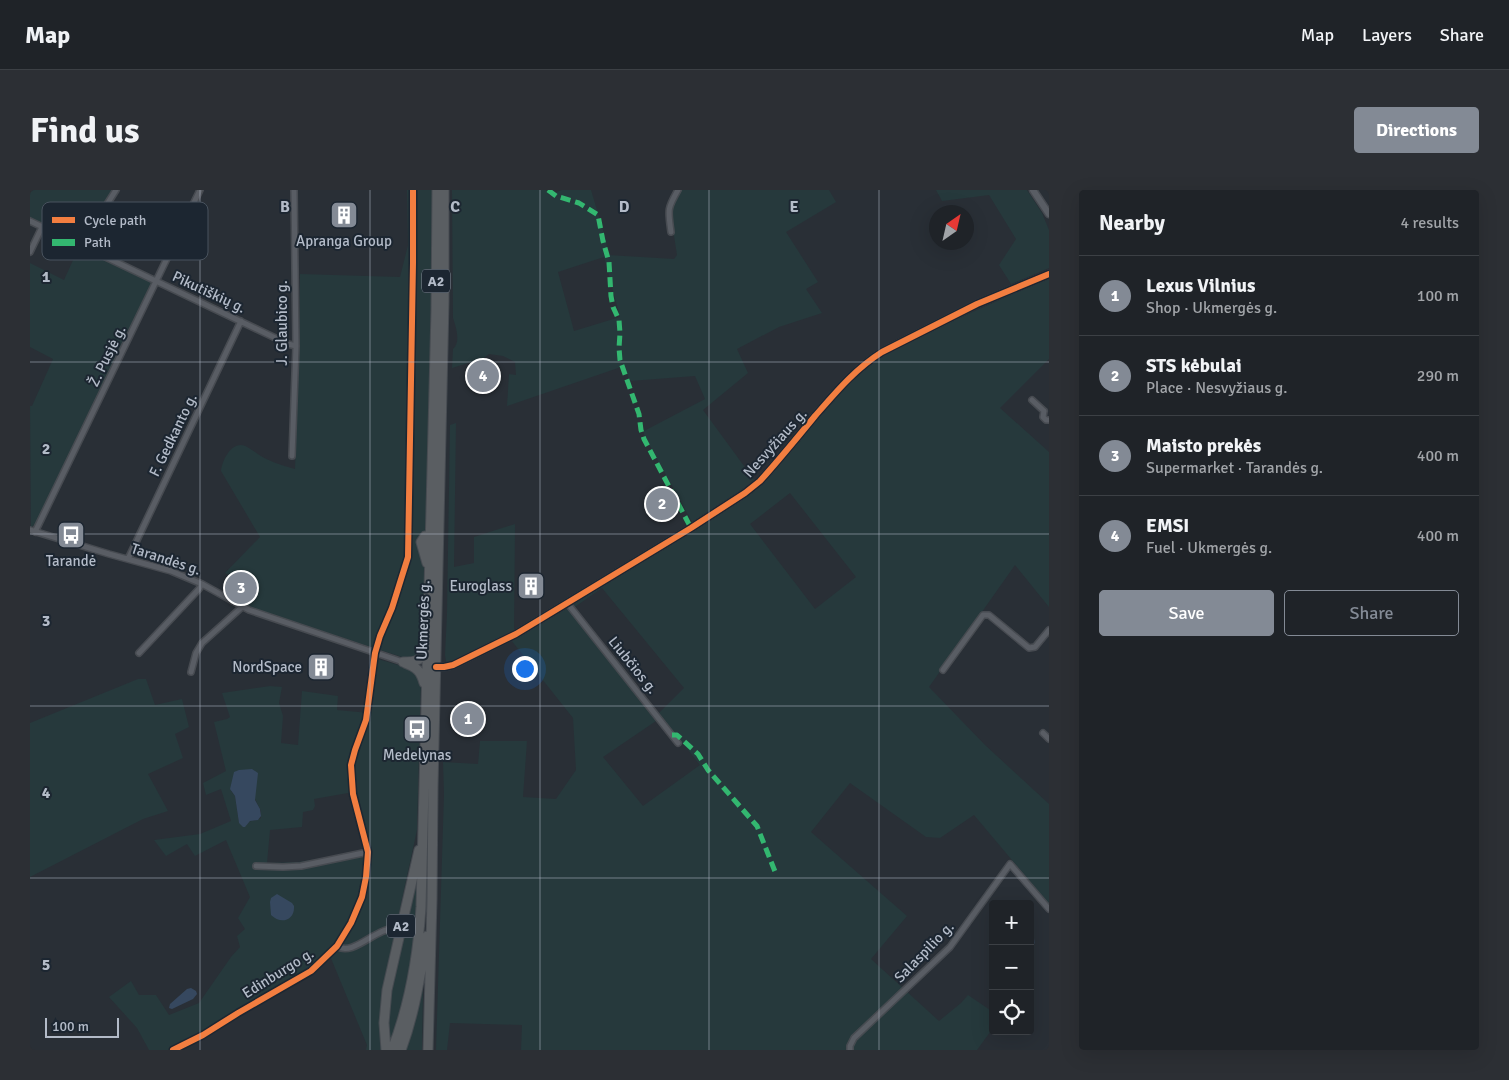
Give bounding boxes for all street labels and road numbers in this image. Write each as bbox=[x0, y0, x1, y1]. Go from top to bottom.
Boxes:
street label: Pikutiškių g. bbox=[169, 267, 249, 317]
road number: A2 bbox=[422, 270, 450, 292]
street label: J. Glaubico g. bbox=[273, 280, 291, 366]
street label: Ž. Pusjė g. bbox=[85, 323, 129, 389]
street label: F. Gedkanto g. bbox=[145, 391, 201, 479]
street label: Nesvyžiaus g. bbox=[739, 405, 811, 481]
street label: Tarandės g. bbox=[129, 539, 203, 579]
street label: Ukmergės g. bbox=[413, 580, 433, 660]
street label: Liubčios g. bbox=[604, 633, 662, 697]
road number: A2 bbox=[387, 914, 415, 938]
street label: Salaspilio g. bbox=[890, 918, 958, 986]
street label: Edinburgo g. bbox=[239, 944, 317, 1002]

